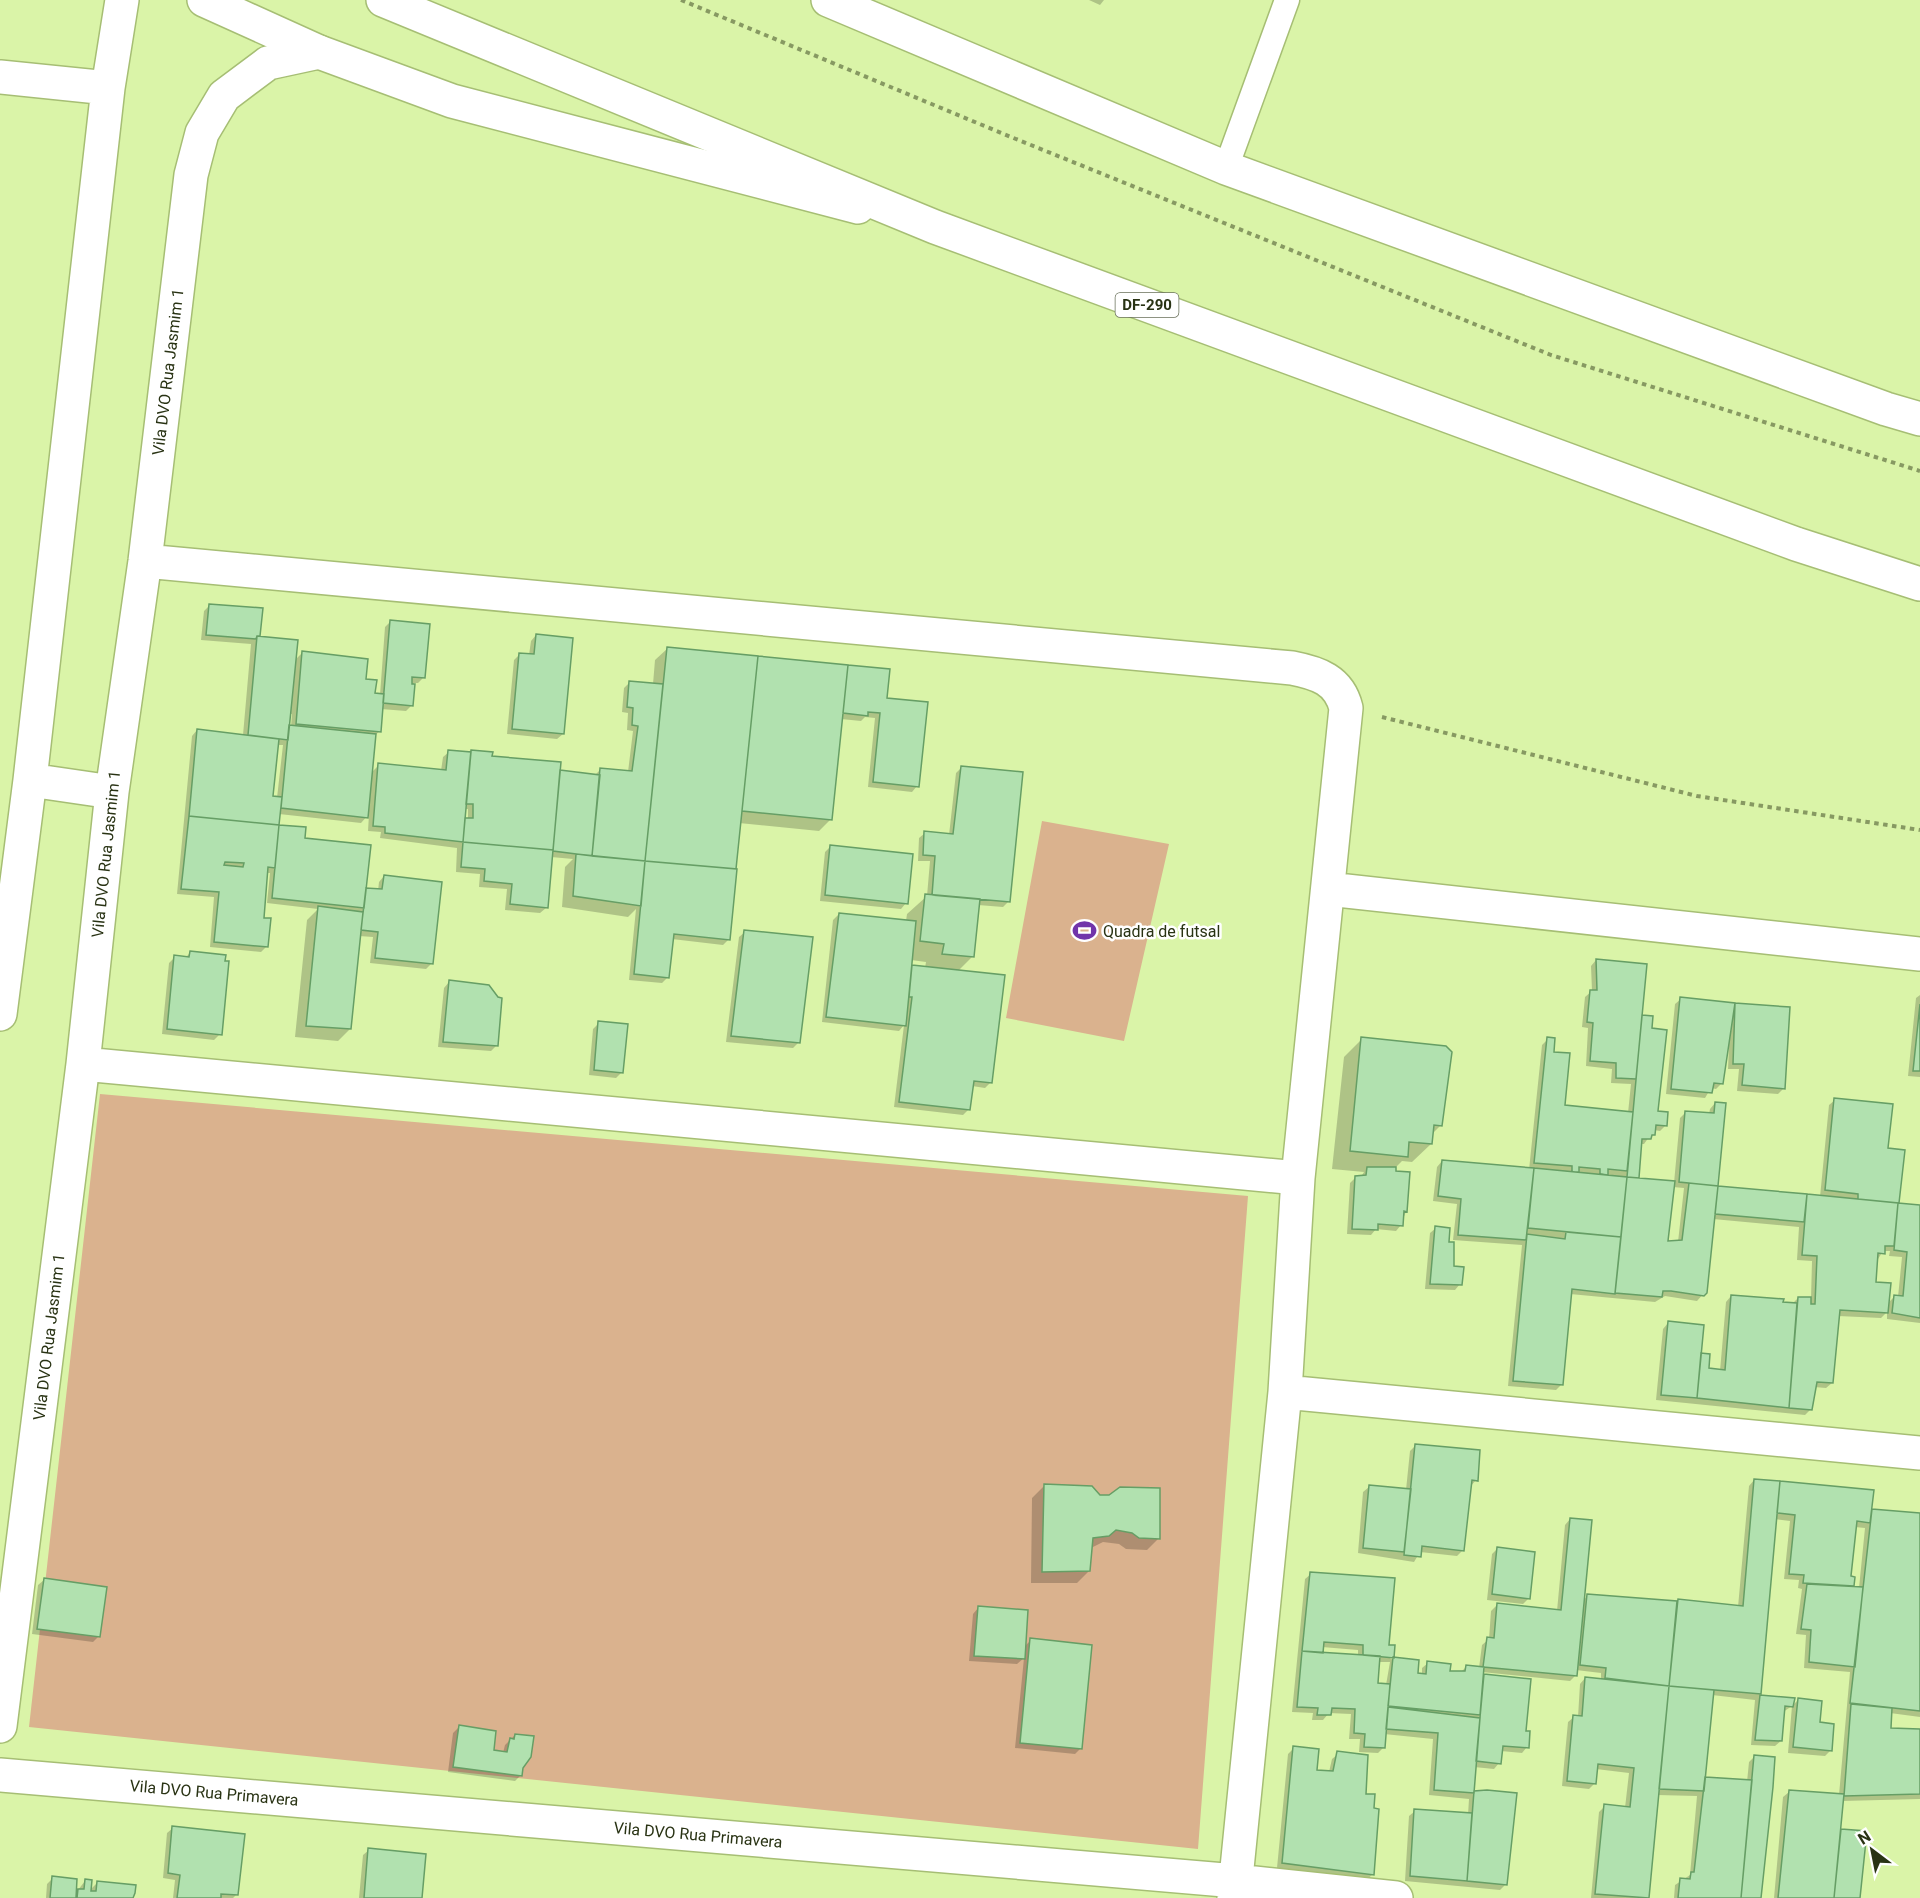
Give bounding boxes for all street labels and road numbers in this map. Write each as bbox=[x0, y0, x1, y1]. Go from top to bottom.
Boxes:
street label: Vila DVO Rua Jasmim 1 bbox=[148, 287, 188, 457]
road number: DF-290 bbox=[1116, 293, 1178, 317]
street label: Vila DVO Rua Jasmim 1 bbox=[88, 769, 124, 939]
street label: Vila DVO Rua Jasmim 1 bbox=[29, 1252, 69, 1422]
street label: Vila DVO Rua Primavera bbox=[129, 1776, 299, 1810]
street label: Vila DVO Rua Primavera bbox=[613, 1818, 783, 1852]

